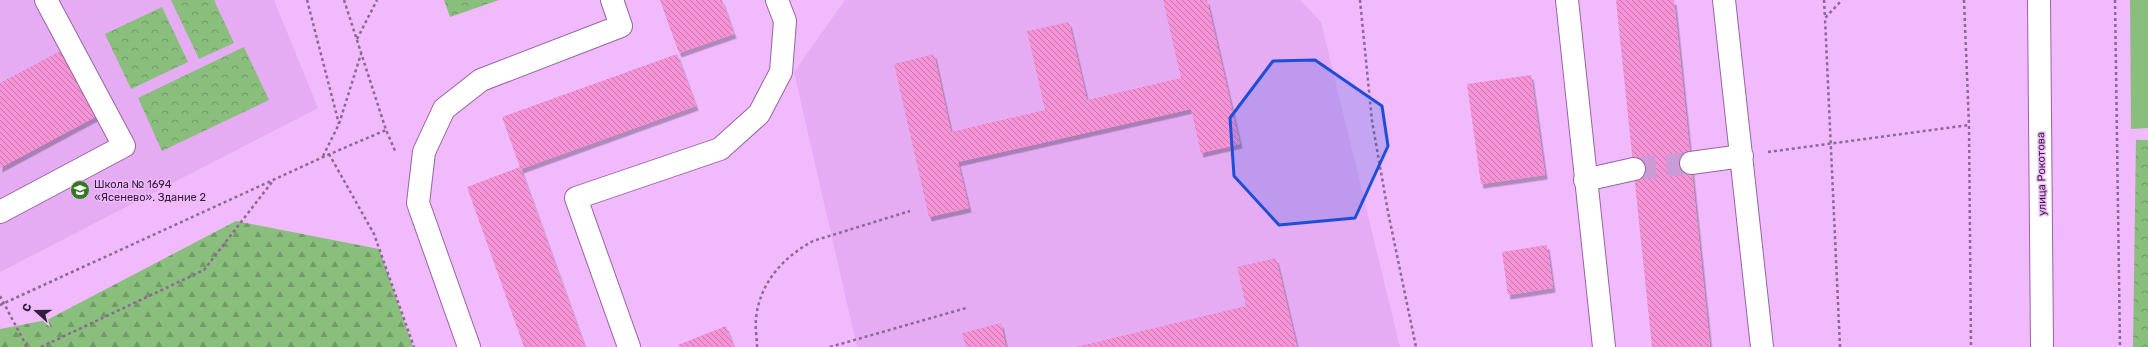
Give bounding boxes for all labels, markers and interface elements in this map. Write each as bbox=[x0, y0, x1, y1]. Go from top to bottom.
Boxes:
street label: улица Рокотова bbox=[2034, 132, 2049, 216]
place label: Школа № 1694 «Ясенево». Здание 2 bbox=[94, 178, 206, 204]
school or university icon: Школа № 1694 «Ясенево». Здание 2 bbox=[69, 179, 91, 201]
north arrow bbox=[16, 291, 56, 331]
text: С bbox=[20, 301, 35, 314]

